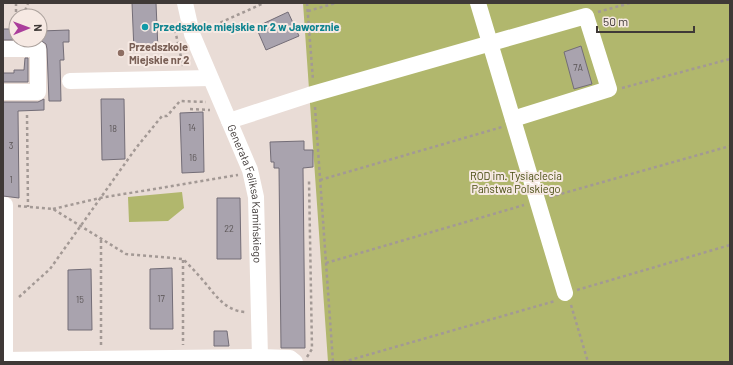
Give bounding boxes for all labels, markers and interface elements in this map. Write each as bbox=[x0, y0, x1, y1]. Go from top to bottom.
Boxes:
north arrow bbox=[8, 8, 48, 48]
scale bar bbox=[597, 8, 694, 34]
text: 50 m bbox=[603, 14, 628, 28]
place label: Przedszkole miejskie nr 2 w Jaworznie bbox=[153, 20, 340, 33]
marker: Przedszkole miejskie nr 2 w Jaworznie bbox=[140, 22, 150, 32]
text: N bbox=[32, 24, 45, 32]
place label: Przedszkole Miejskie nr 2 bbox=[129, 40, 189, 66]
marker: Przedszkole Miejskie nr 2 bbox=[116, 48, 126, 58]
house number: 7A bbox=[573, 62, 583, 73]
house number: 14 bbox=[188, 122, 196, 133]
street label: Generała Feliksa Kamińskiego bbox=[225, 122, 265, 263]
house number: 18 bbox=[109, 123, 117, 134]
house number: 3 bbox=[9, 140, 14, 151]
house number: 16 bbox=[189, 152, 197, 163]
park label: ROD im. Tysiąclecia Państwa Polskiego bbox=[470, 169, 562, 195]
house number: 1 bbox=[9, 174, 13, 185]
house number: 22 bbox=[224, 223, 234, 234]
house number: 17 bbox=[157, 293, 165, 304]
house number: 15 bbox=[76, 294, 84, 305]

